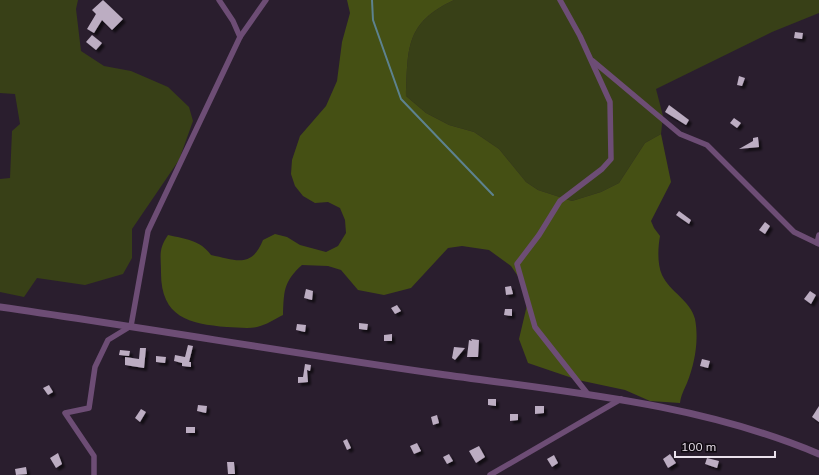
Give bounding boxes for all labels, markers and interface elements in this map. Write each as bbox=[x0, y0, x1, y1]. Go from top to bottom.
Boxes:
scale bar bbox=[675, 433, 775, 459]
text: 100 m bbox=[681, 439, 716, 454]

